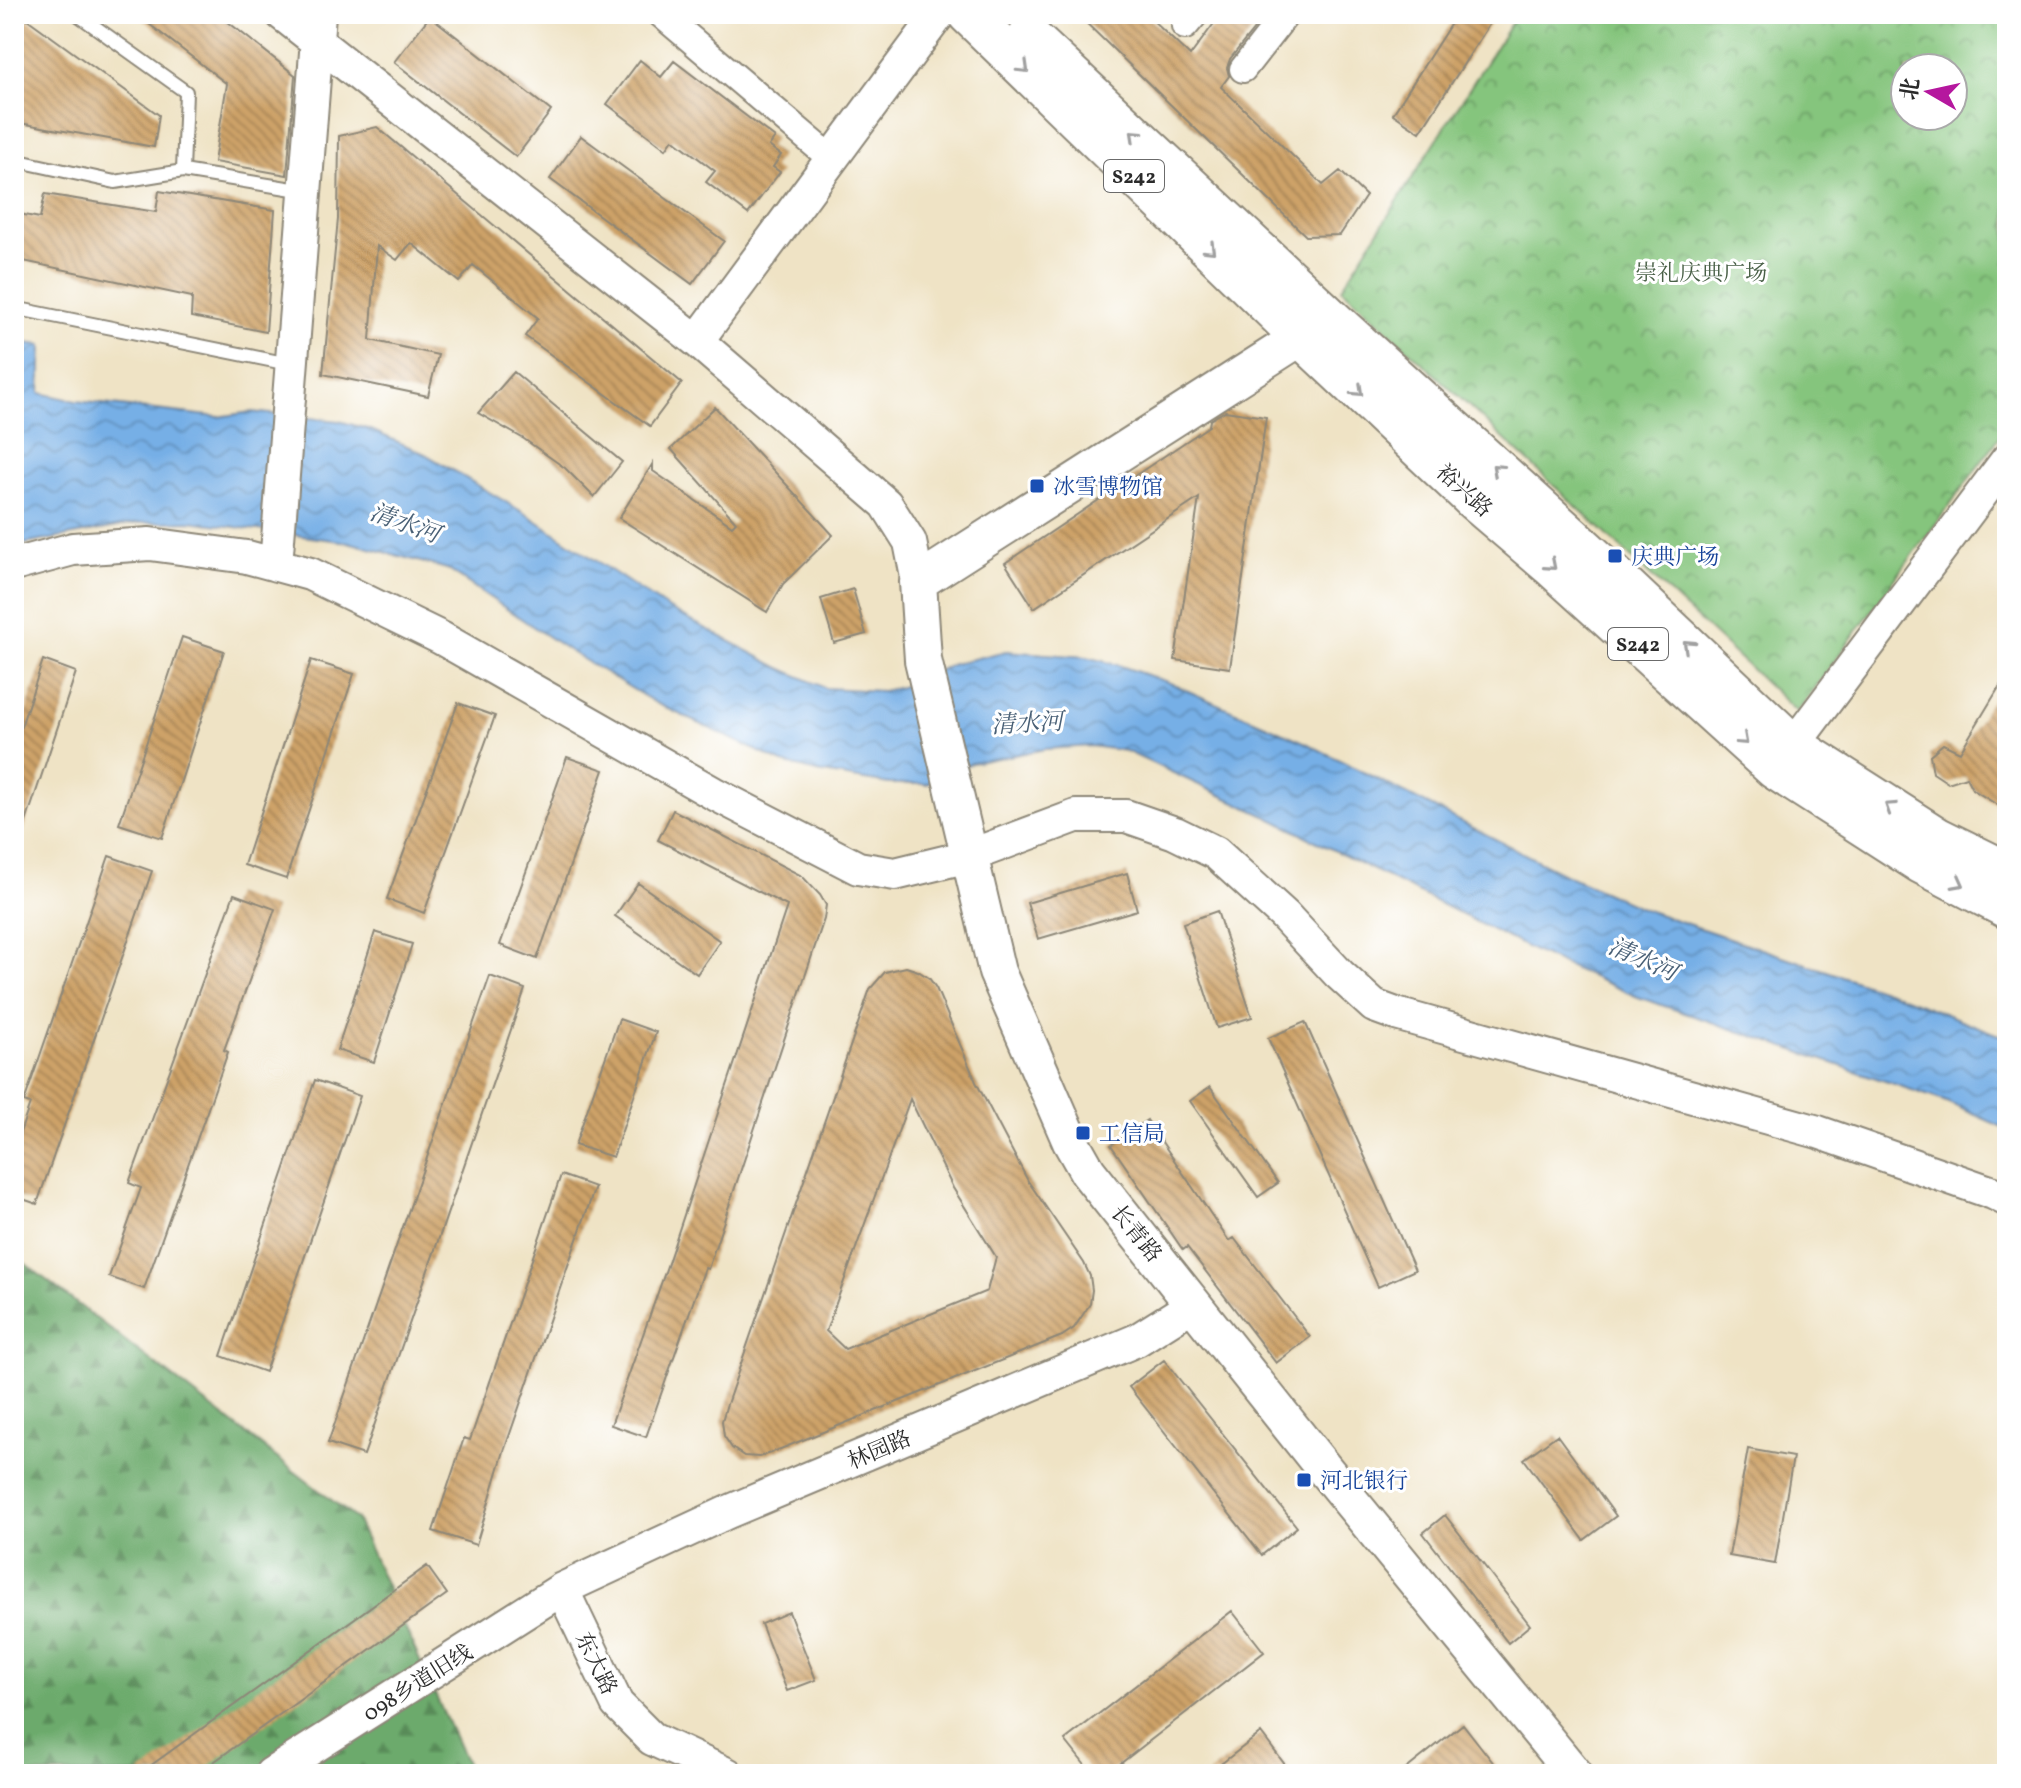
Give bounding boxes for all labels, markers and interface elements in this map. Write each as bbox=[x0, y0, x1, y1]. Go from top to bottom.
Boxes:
north arrow bbox=[1889, 52, 1969, 132]
one-way arrow bbox=[1014, 59, 1029, 73]
text: 北 bbox=[1895, 76, 1929, 103]
one-way arrow bbox=[1129, 130, 1144, 144]
road number: S242 bbox=[1104, 160, 1164, 192]
one-way arrow bbox=[1201, 240, 1215, 254]
park label: 崇礼庆典广场 bbox=[1635, 259, 1767, 290]
one-way arrow bbox=[1349, 381, 1363, 396]
street label: 裕兴路 bbox=[1428, 458, 1498, 525]
one-way arrow bbox=[1491, 464, 1506, 478]
place label: 冰雪博物馆 bbox=[1053, 473, 1163, 504]
marker: 冰雪博物馆 bbox=[1028, 477, 1046, 495]
water label: 清水河 bbox=[365, 497, 448, 555]
place label: 庆典广场 bbox=[1631, 543, 1719, 574]
marker: 庆典广场 bbox=[1606, 547, 1624, 565]
one-way arrow bbox=[1541, 555, 1556, 570]
road number: S242 bbox=[1608, 628, 1668, 660]
one-way arrow bbox=[1683, 640, 1697, 655]
water label: 清水河 bbox=[990, 706, 1068, 744]
one-way arrow bbox=[1734, 730, 1749, 744]
one-way arrow bbox=[1884, 802, 1899, 817]
one-way arrow bbox=[1951, 874, 1966, 889]
water label: 清水河 bbox=[1602, 931, 1686, 993]
place label: 工信局 bbox=[1099, 1120, 1165, 1151]
marker: 工信局 bbox=[1074, 1124, 1092, 1142]
street label: 长青路 bbox=[1102, 1199, 1168, 1270]
street label: 林园路 bbox=[844, 1424, 916, 1478]
place label: 河北银行 bbox=[1320, 1467, 1408, 1498]
marker: 河北银行 bbox=[1295, 1471, 1313, 1489]
street label: 东大路 bbox=[566, 1628, 623, 1701]
street label: 098乡道旧线 bbox=[358, 1638, 479, 1730]

